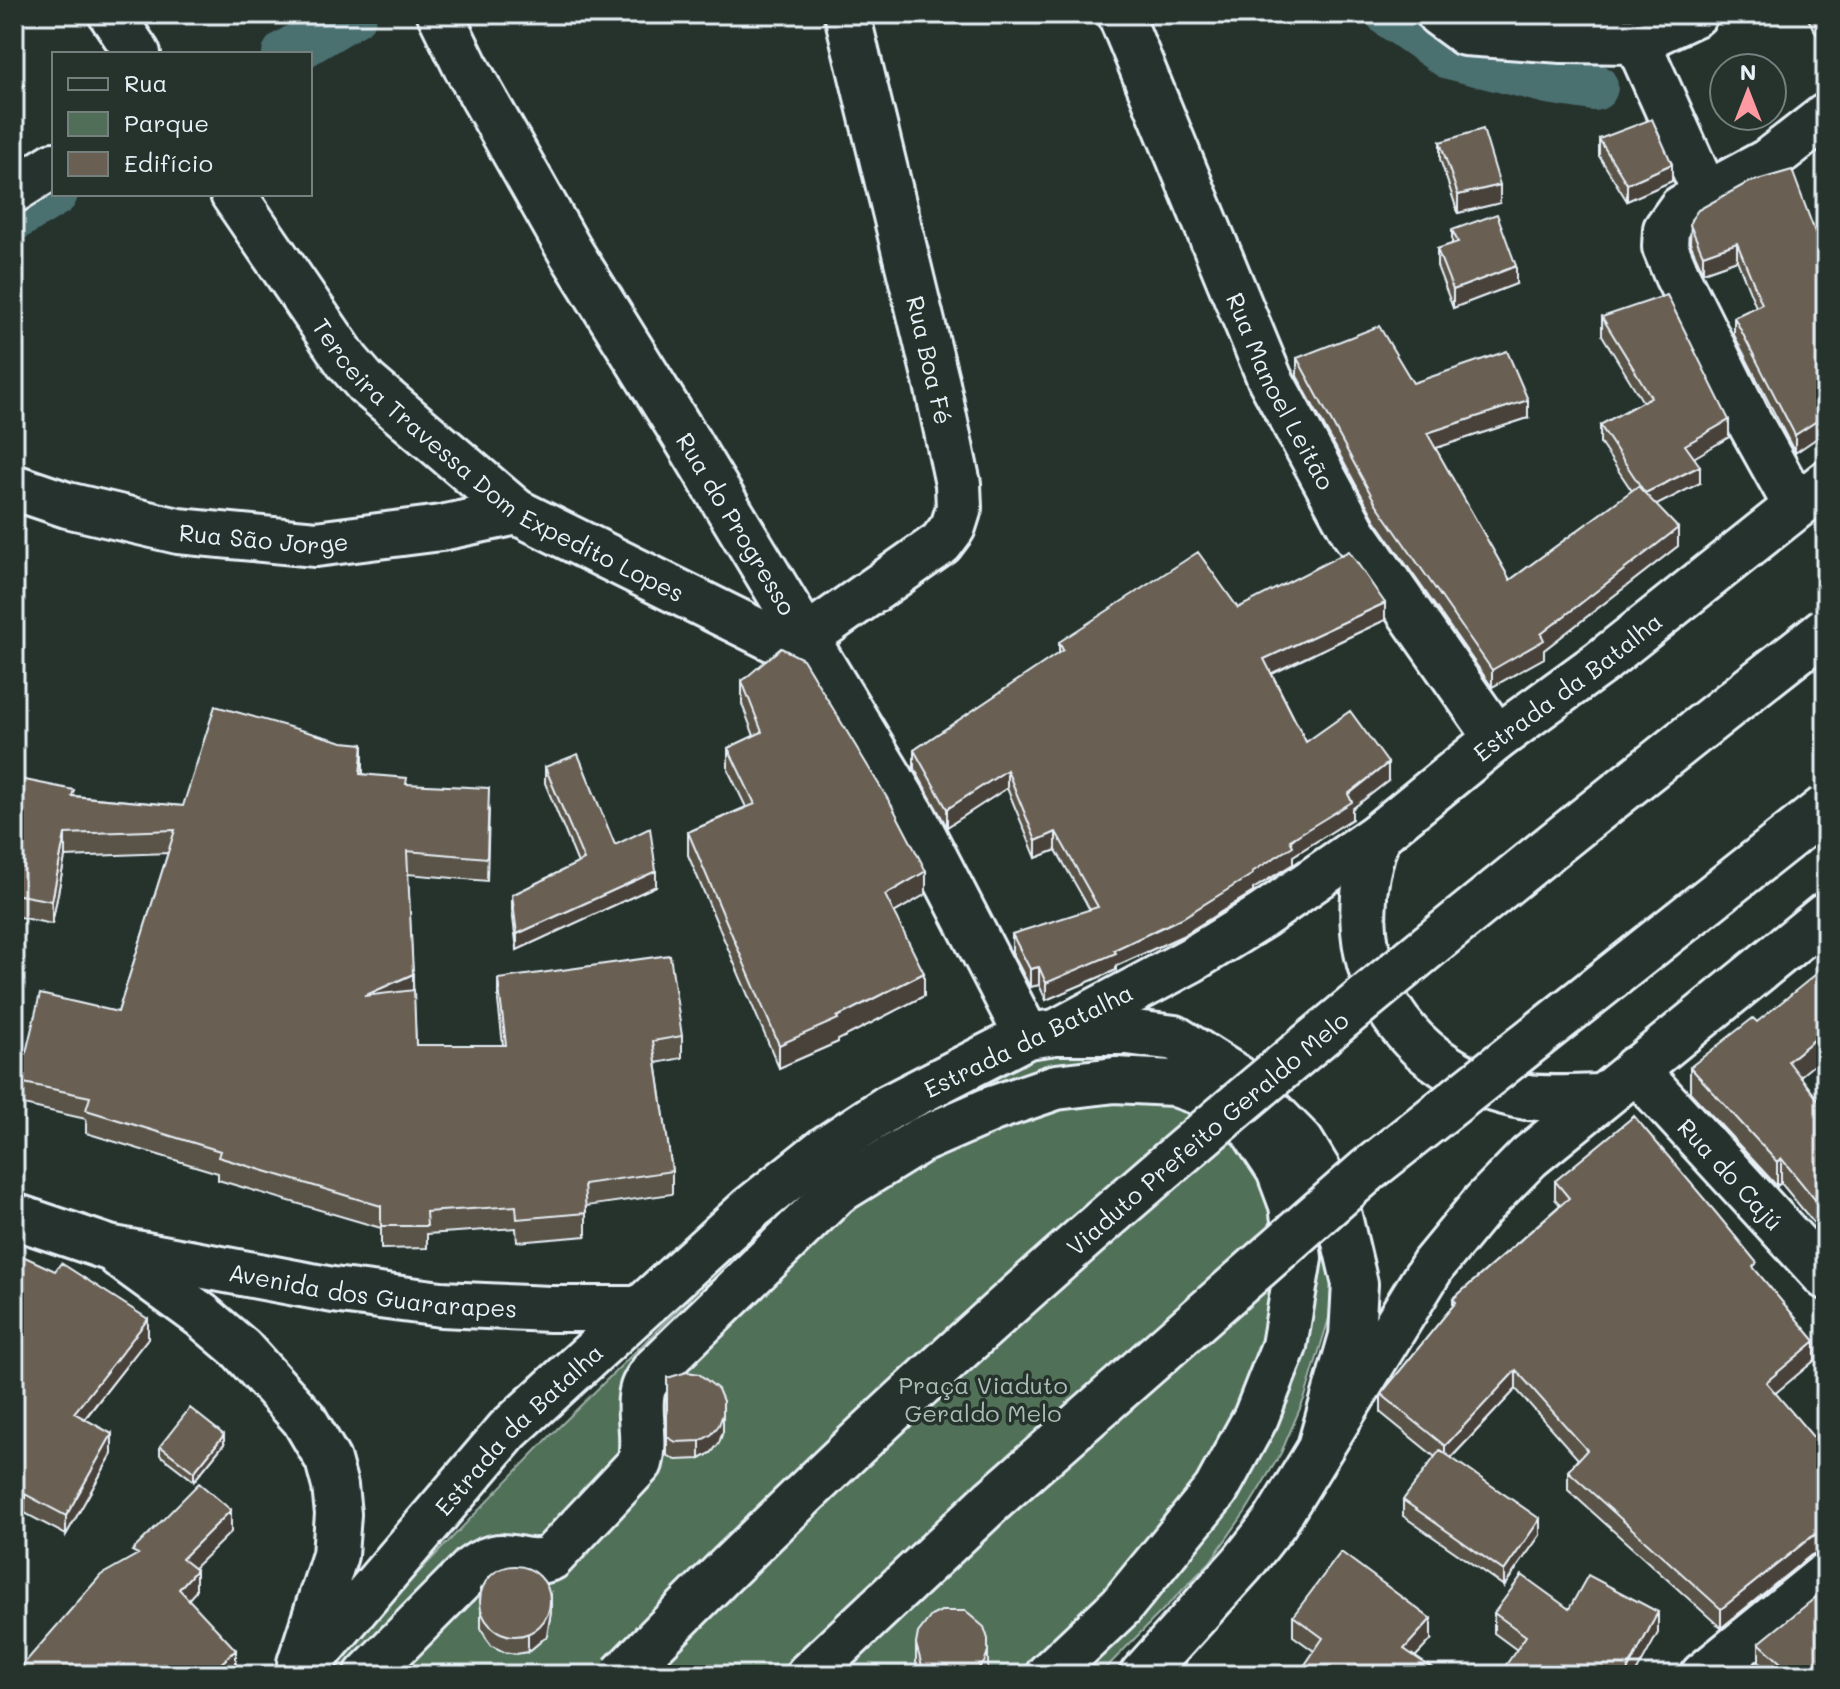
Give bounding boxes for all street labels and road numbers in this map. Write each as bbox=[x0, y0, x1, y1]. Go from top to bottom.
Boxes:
street label: Rua Manoel Leitão bbox=[1220, 287, 1343, 495]
street label: Rua Boa Fé bbox=[900, 293, 960, 427]
street label: Terceira Travessa Dom Expedito Lopes bbox=[307, 312, 690, 608]
street label: Rua do Progresso bbox=[670, 426, 804, 620]
street label: Rua São Jorge bbox=[178, 516, 350, 560]
street label: Estrada da Batalha bbox=[1466, 605, 1668, 767]
street label: Estrada da Batalha bbox=[918, 976, 1138, 1104]
street label: Viaduto Prefeito Geraldo Melo bbox=[1059, 1003, 1354, 1262]
street label: Rua do Cajú bbox=[1672, 1111, 1790, 1236]
street label: Avenida dos Guararapes bbox=[227, 1255, 518, 1323]
street label: Estrada da Batalha bbox=[427, 1336, 609, 1521]

